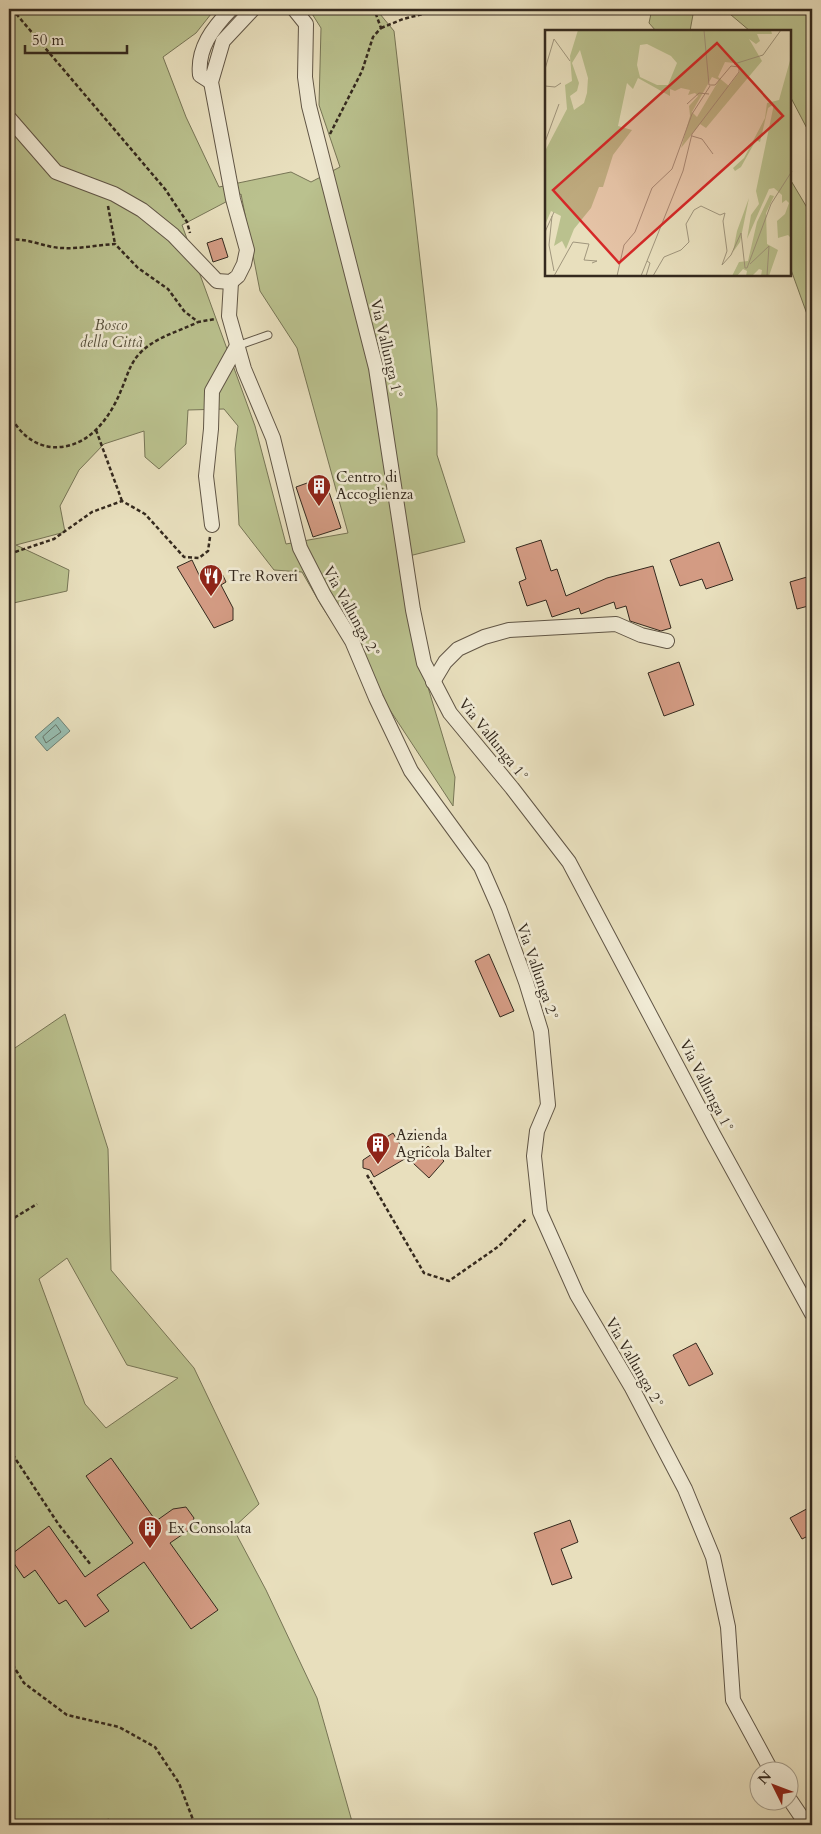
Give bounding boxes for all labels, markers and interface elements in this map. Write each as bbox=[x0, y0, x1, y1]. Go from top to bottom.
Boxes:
scale bar bbox=[25, 22, 128, 54]
text: 50 m bbox=[32, 30, 64, 50]
inset map bbox=[545, 30, 791, 276]
street label: Via Vallunga 1° bbox=[366, 297, 408, 401]
park label: Bosco della Città bbox=[80, 315, 143, 352]
place label: Centro di Accoglienza bbox=[336, 467, 414, 504]
building icon: Centro di Accoglienza bbox=[306, 473, 332, 507]
restaurant icon: Tre Roveri bbox=[198, 563, 224, 597]
street label: Via Vallunga 2° bbox=[319, 563, 385, 661]
place label: Tre Roveri bbox=[228, 566, 298, 586]
street label: Via Vallunga 1° bbox=[454, 694, 534, 786]
street label: Via Vallunga 2° bbox=[512, 921, 564, 1023]
street label: Via Vallunga 1° bbox=[675, 1036, 739, 1136]
place label: Azienda Agricola Balter bbox=[396, 1125, 492, 1162]
building icon: Azienda Agricola Balter bbox=[365, 1131, 391, 1165]
street label: Via Vallunga 2° bbox=[601, 1314, 669, 1412]
building icon: Ex Consolata bbox=[137, 1515, 163, 1549]
place label: Ex Consolata bbox=[168, 1518, 252, 1538]
north arrow bbox=[748, 1762, 798, 1812]
text: N bbox=[754, 1767, 776, 1789]

